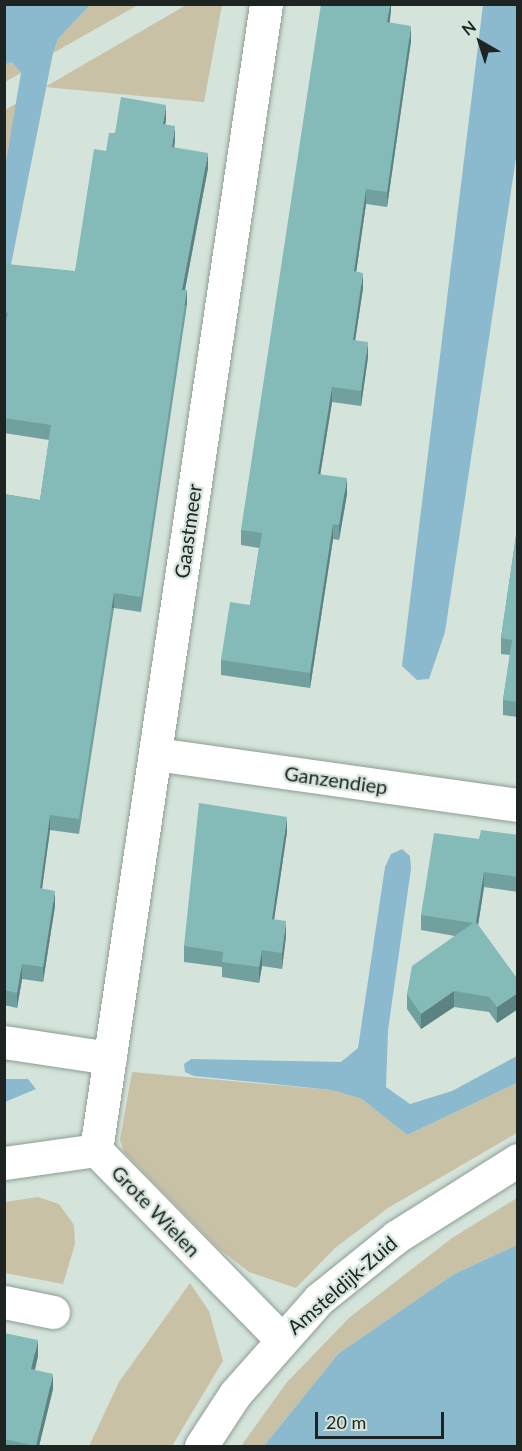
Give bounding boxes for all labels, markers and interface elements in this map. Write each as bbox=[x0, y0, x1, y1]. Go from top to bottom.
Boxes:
north arrow bbox=[450, 12, 510, 72]
text: N bbox=[458, 16, 479, 39]
street label: Gaastmeer bbox=[169, 482, 207, 580]
street label: Ganzendiep bbox=[283, 761, 389, 799]
street label: Grote Wielen bbox=[106, 1160, 206, 1262]
street label: Amsteldijk-Zuid bbox=[282, 1231, 402, 1339]
scale bar bbox=[318, 1400, 447, 1438]
text: 20 m bbox=[326, 1411, 366, 1433]

